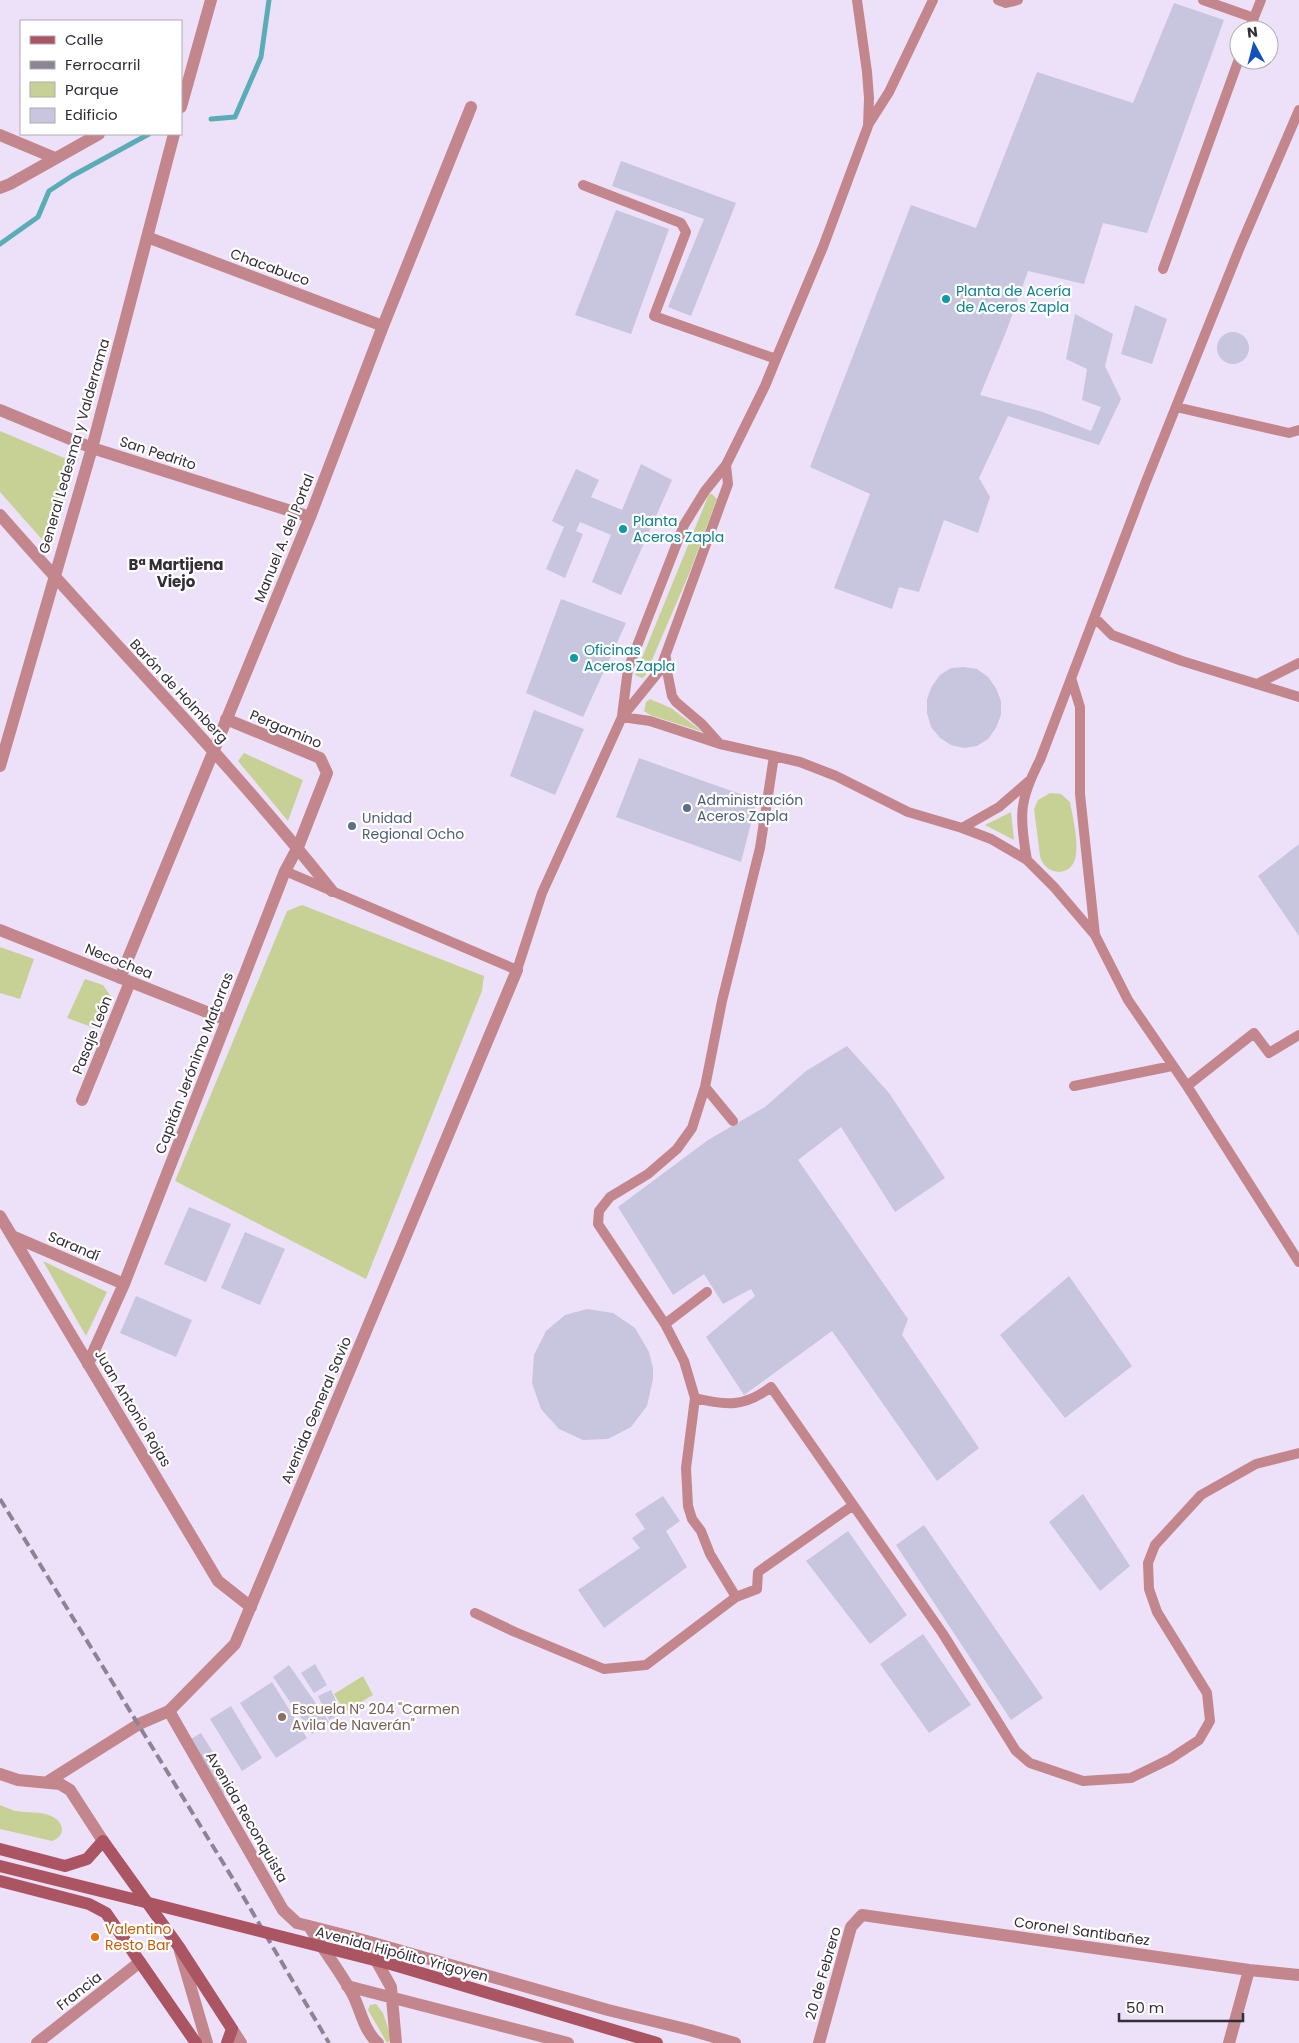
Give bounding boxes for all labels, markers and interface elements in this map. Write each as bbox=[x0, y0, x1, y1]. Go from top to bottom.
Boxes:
legend bbox=[20, 20, 182, 135]
north arrow bbox=[1229, 20, 1279, 70]
text: N bbox=[1246, 22, 1259, 43]
text: Calle bbox=[65, 29, 103, 50]
text: Ferrocarril bbox=[65, 54, 140, 75]
text: Parque bbox=[65, 79, 118, 100]
text: Edificio bbox=[65, 104, 118, 125]
street label: Chacabuco bbox=[228, 243, 312, 291]
place label: Planta de Acería de Aceros Zapla bbox=[956, 281, 1071, 317]
marker: Planta de Acería de Aceros Zapla bbox=[940, 293, 952, 305]
street label: General Ledesma y Valderrama bbox=[34, 336, 114, 556]
street label: San Pedrito bbox=[117, 431, 199, 475]
street label: Manuel A. del Portal bbox=[249, 471, 319, 605]
place label: Planta Aceros Zapla bbox=[633, 511, 724, 547]
marker: Planta Aceros Zapla bbox=[617, 523, 629, 535]
district label: Bª Martijena Viejo bbox=[129, 554, 223, 592]
street label: Barón de Holmberg bbox=[125, 634, 233, 748]
place label: Oficinas Aceros Zapla bbox=[584, 640, 675, 676]
marker: Oficinas Aceros Zapla bbox=[568, 652, 580, 664]
street label: Pergamino bbox=[247, 705, 325, 753]
place label: Administración Aceros Zapla bbox=[697, 790, 803, 826]
marker: Administración Aceros Zapla bbox=[681, 802, 693, 814]
place label: Unidad Regional Ocho bbox=[362, 808, 464, 844]
marker: Unidad Regional Ocho bbox=[346, 820, 358, 832]
street label: Necochea bbox=[82, 938, 156, 984]
street label: Capitán Jerónimo Matorras bbox=[150, 969, 238, 1157]
street label: Pasaje León bbox=[67, 993, 117, 1077]
street label: Sarandí bbox=[45, 1226, 103, 1266]
street label: Avenida General Savio bbox=[276, 1333, 356, 1487]
street label: Juan Antonio Rojas bbox=[90, 1345, 176, 1471]
place label: Escuela N° 204 "Carmen Avila de Naverán" bbox=[292, 1699, 460, 1735]
marker: Escuela N° 204 "Carmen Avila de Naverán" bbox=[276, 1711, 288, 1723]
street label: Avenida Reconquista bbox=[201, 1748, 293, 1886]
street label: Coronel Santibañez bbox=[1013, 1912, 1151, 1950]
place label: Valentino Resto Bar bbox=[105, 1919, 172, 1955]
street label: Avenida Hipólito Yrigoyen bbox=[313, 1921, 491, 1987]
street label: 20 de Febrero bbox=[800, 1924, 846, 2022]
marker: Valentino Resto Bar bbox=[89, 1931, 101, 1943]
street label: Francia bbox=[52, 1967, 106, 2015]
scale bar bbox=[1119, 1990, 1243, 2022]
text: 50 m bbox=[1126, 1997, 1164, 2018]

